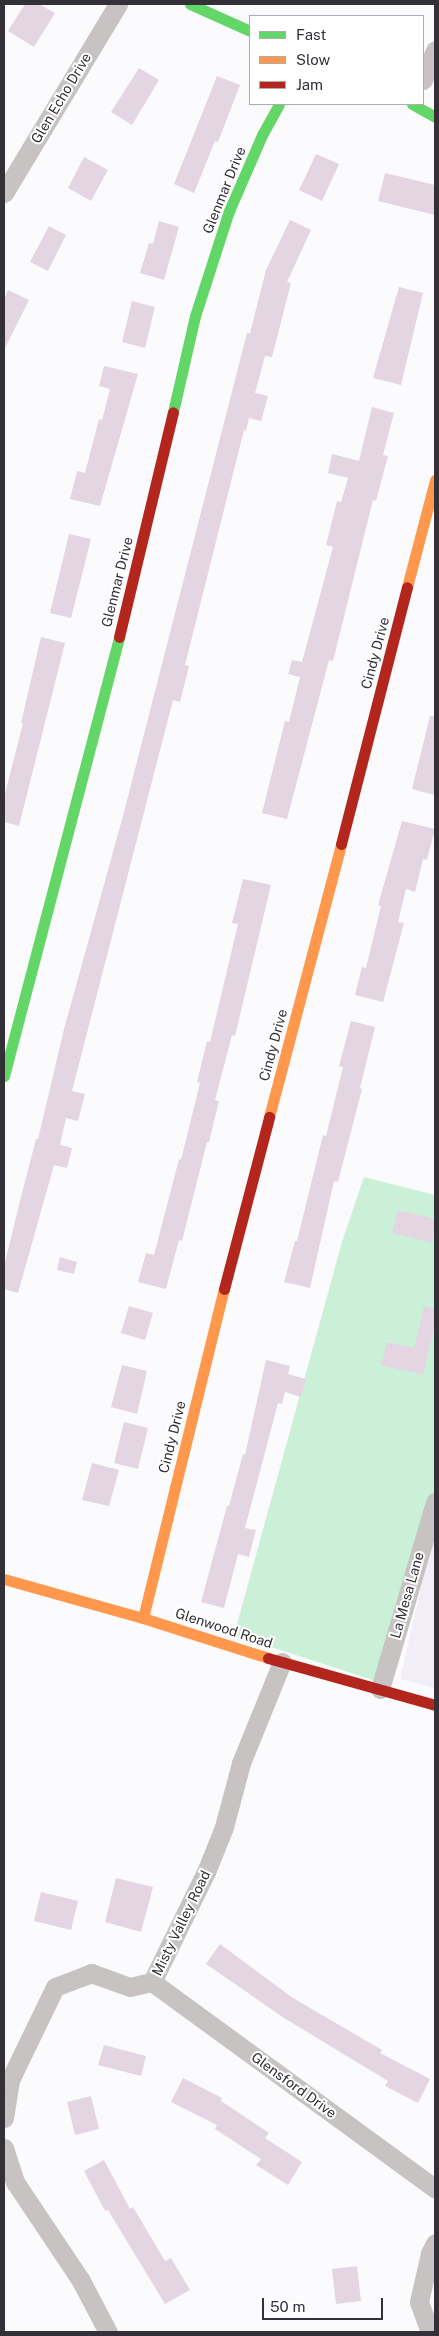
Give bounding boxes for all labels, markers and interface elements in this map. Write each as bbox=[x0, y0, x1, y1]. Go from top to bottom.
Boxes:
legend bbox=[249, 15, 424, 105]
text: Fast bbox=[296, 26, 326, 43]
street label: Glen Echo Drive bbox=[27, 50, 95, 146]
text: Slow bbox=[296, 51, 330, 68]
text: Jam bbox=[296, 76, 323, 93]
street label: Glenmar Drive bbox=[199, 144, 249, 236]
street label: Glenmar Drive bbox=[98, 535, 136, 629]
street label: Cindy Drive bbox=[357, 615, 393, 691]
street label: Cindy Drive bbox=[255, 1007, 291, 1083]
street label: Cindy Drive bbox=[155, 1399, 189, 1475]
street label: La Mesa Lane bbox=[387, 1550, 427, 1640]
street label: Glenwood Road bbox=[173, 1604, 275, 1652]
street label: Misty Valley Road bbox=[148, 1867, 214, 1979]
street label: Glensford Drive bbox=[248, 2048, 340, 2122]
scale bar bbox=[264, 2288, 385, 2320]
text: 50 m bbox=[270, 2298, 305, 2315]

